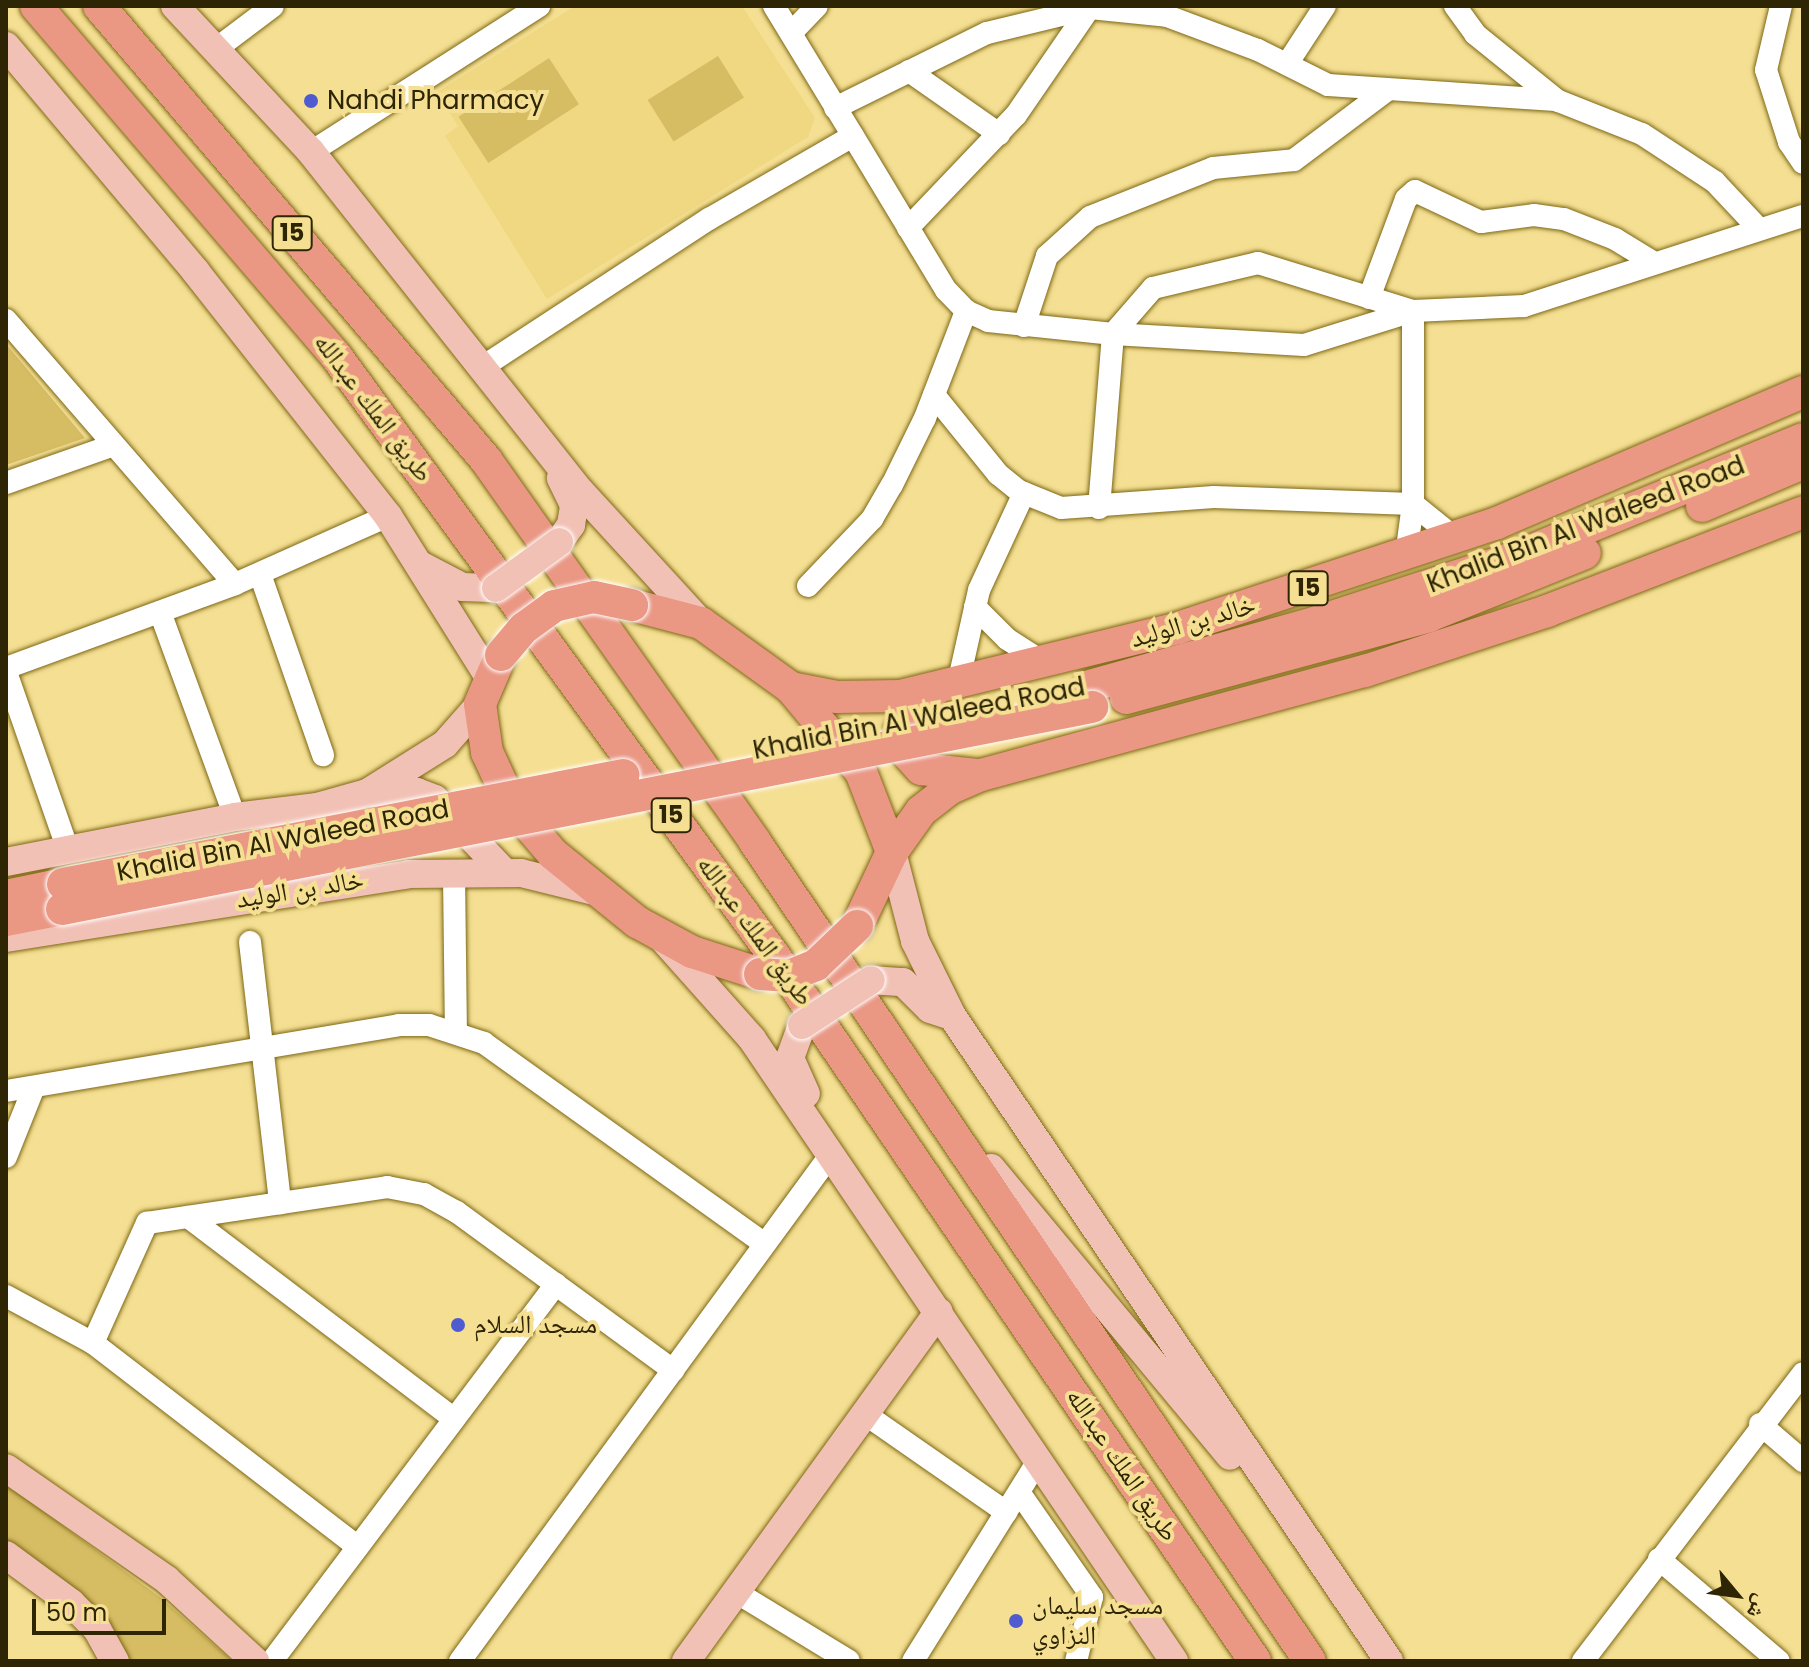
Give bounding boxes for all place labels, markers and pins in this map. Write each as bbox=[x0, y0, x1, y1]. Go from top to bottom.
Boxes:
place label: Nahdi Pharmacy bbox=[327, 85, 544, 117]
marker: Nahdi Pharmacy bbox=[302, 92, 320, 110]
place label: مسجد السلام bbox=[474, 1309, 597, 1341]
marker: مسجد السلام bbox=[449, 1316, 467, 1334]
place label: مسجد سليمان النزاوي bbox=[1032, 1590, 1163, 1652]
marker: مسجد سليمان النزاوي bbox=[1007, 1612, 1025, 1630]

